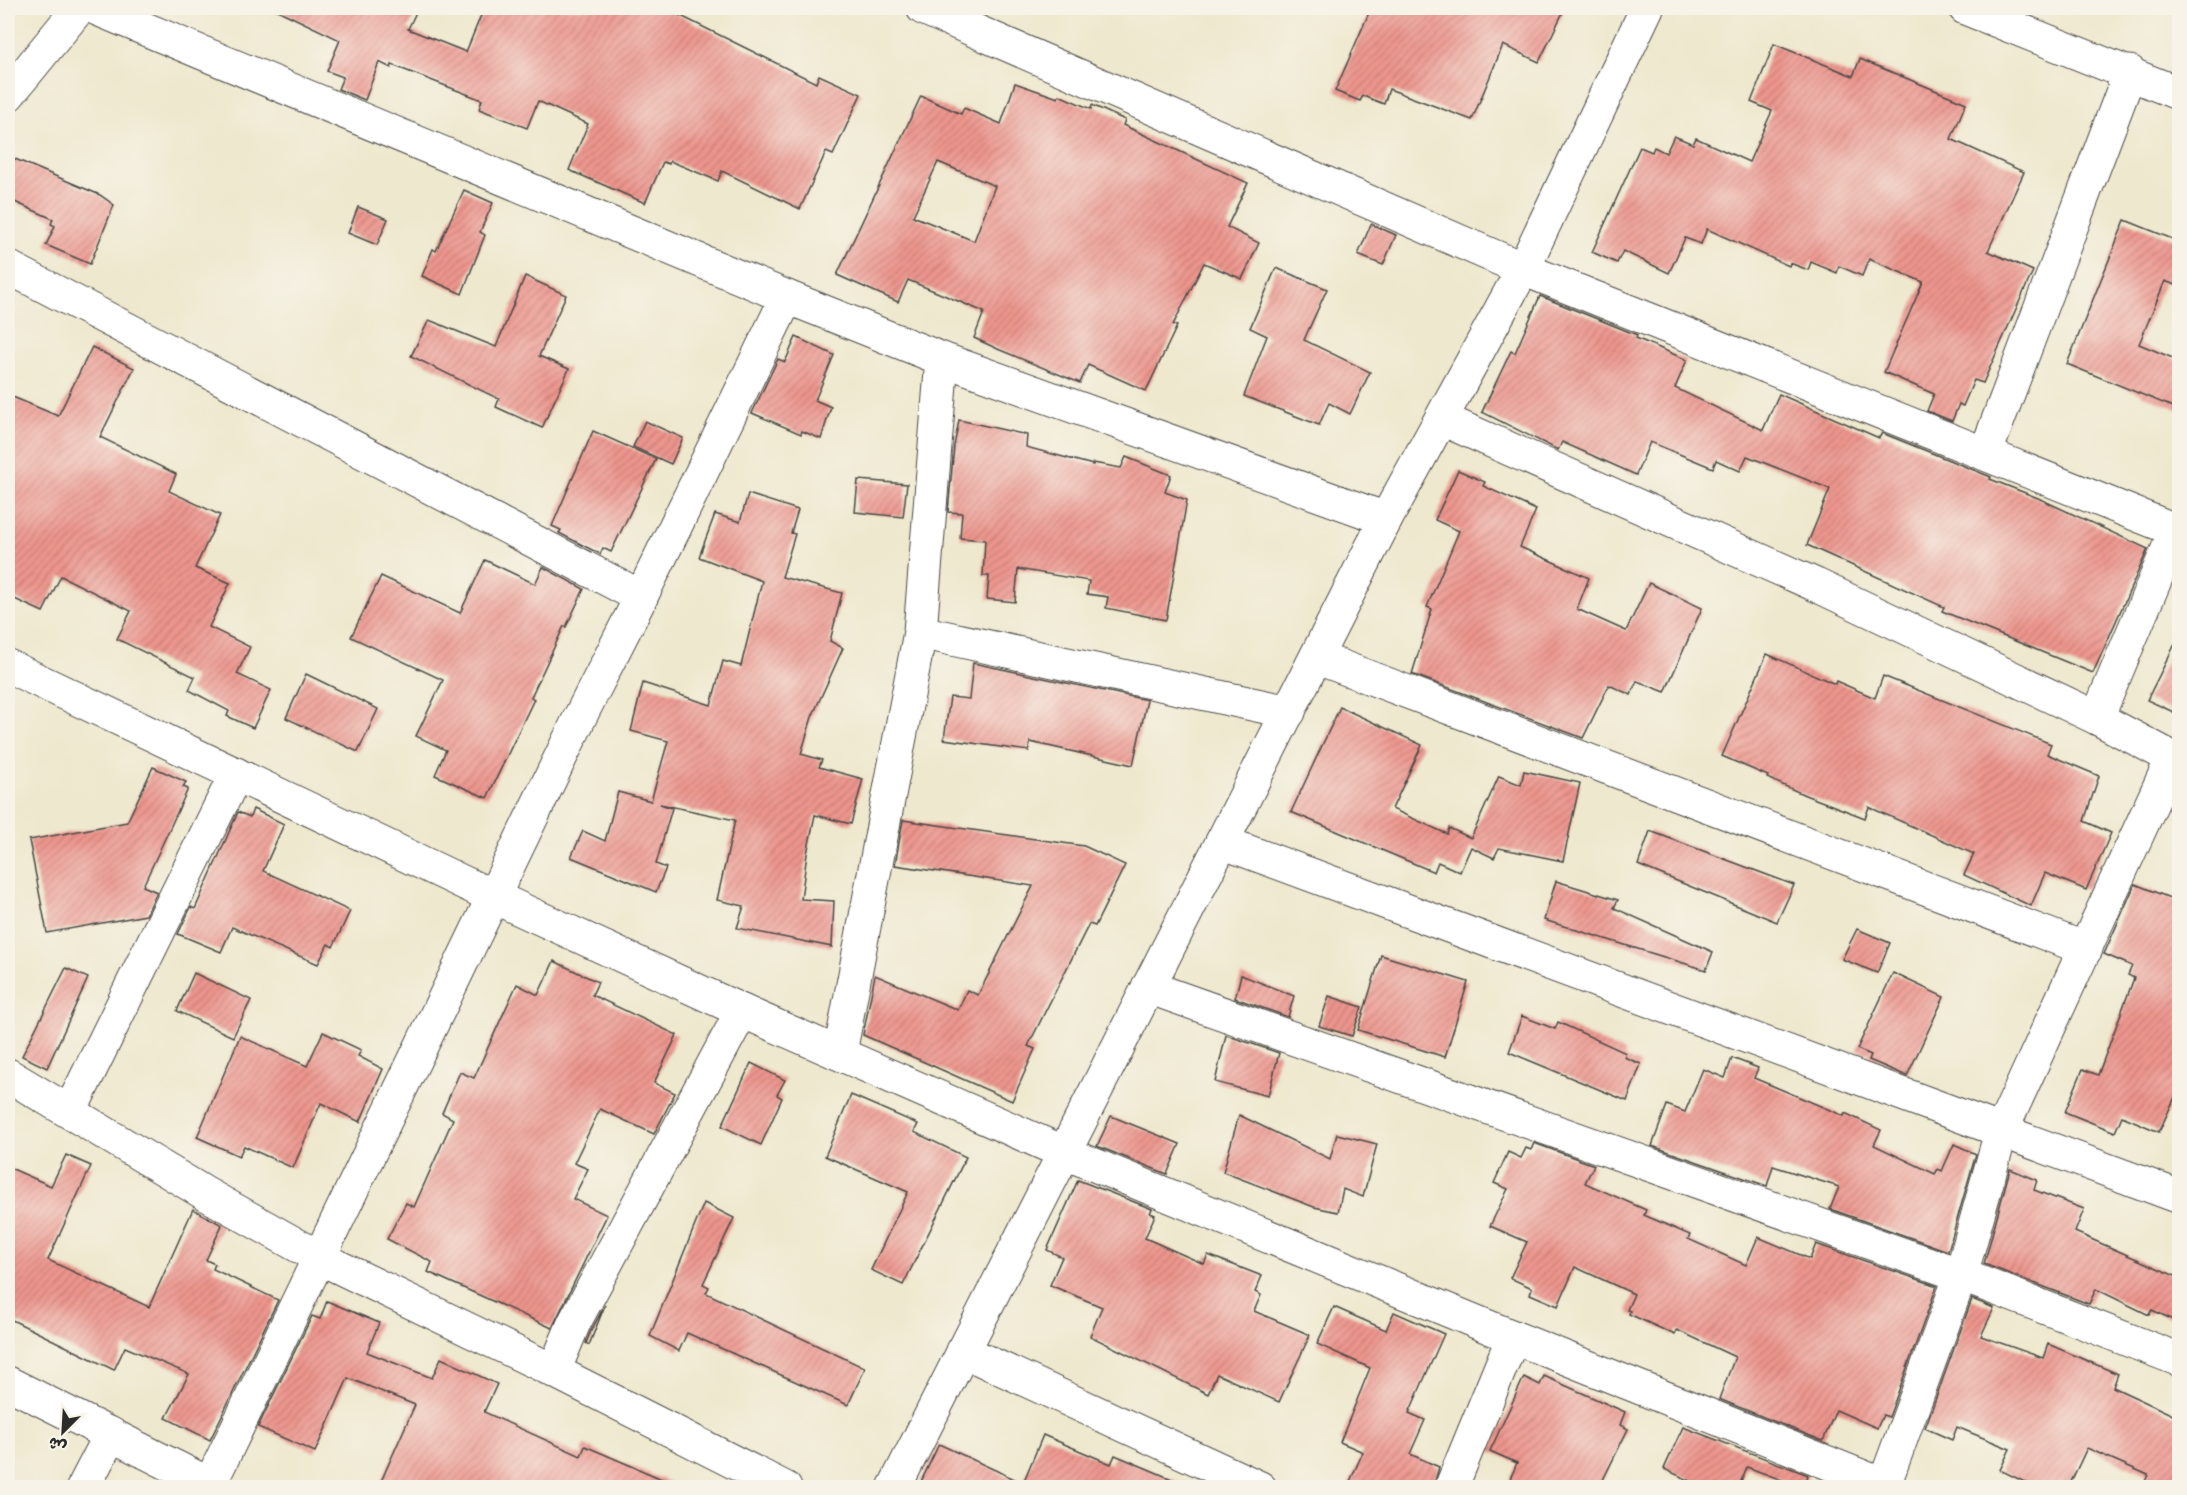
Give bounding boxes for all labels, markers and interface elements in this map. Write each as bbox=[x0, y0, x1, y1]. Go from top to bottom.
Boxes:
north arrow bbox=[33, 1402, 93, 1462]
text: ش bbox=[45, 1432, 69, 1458]

